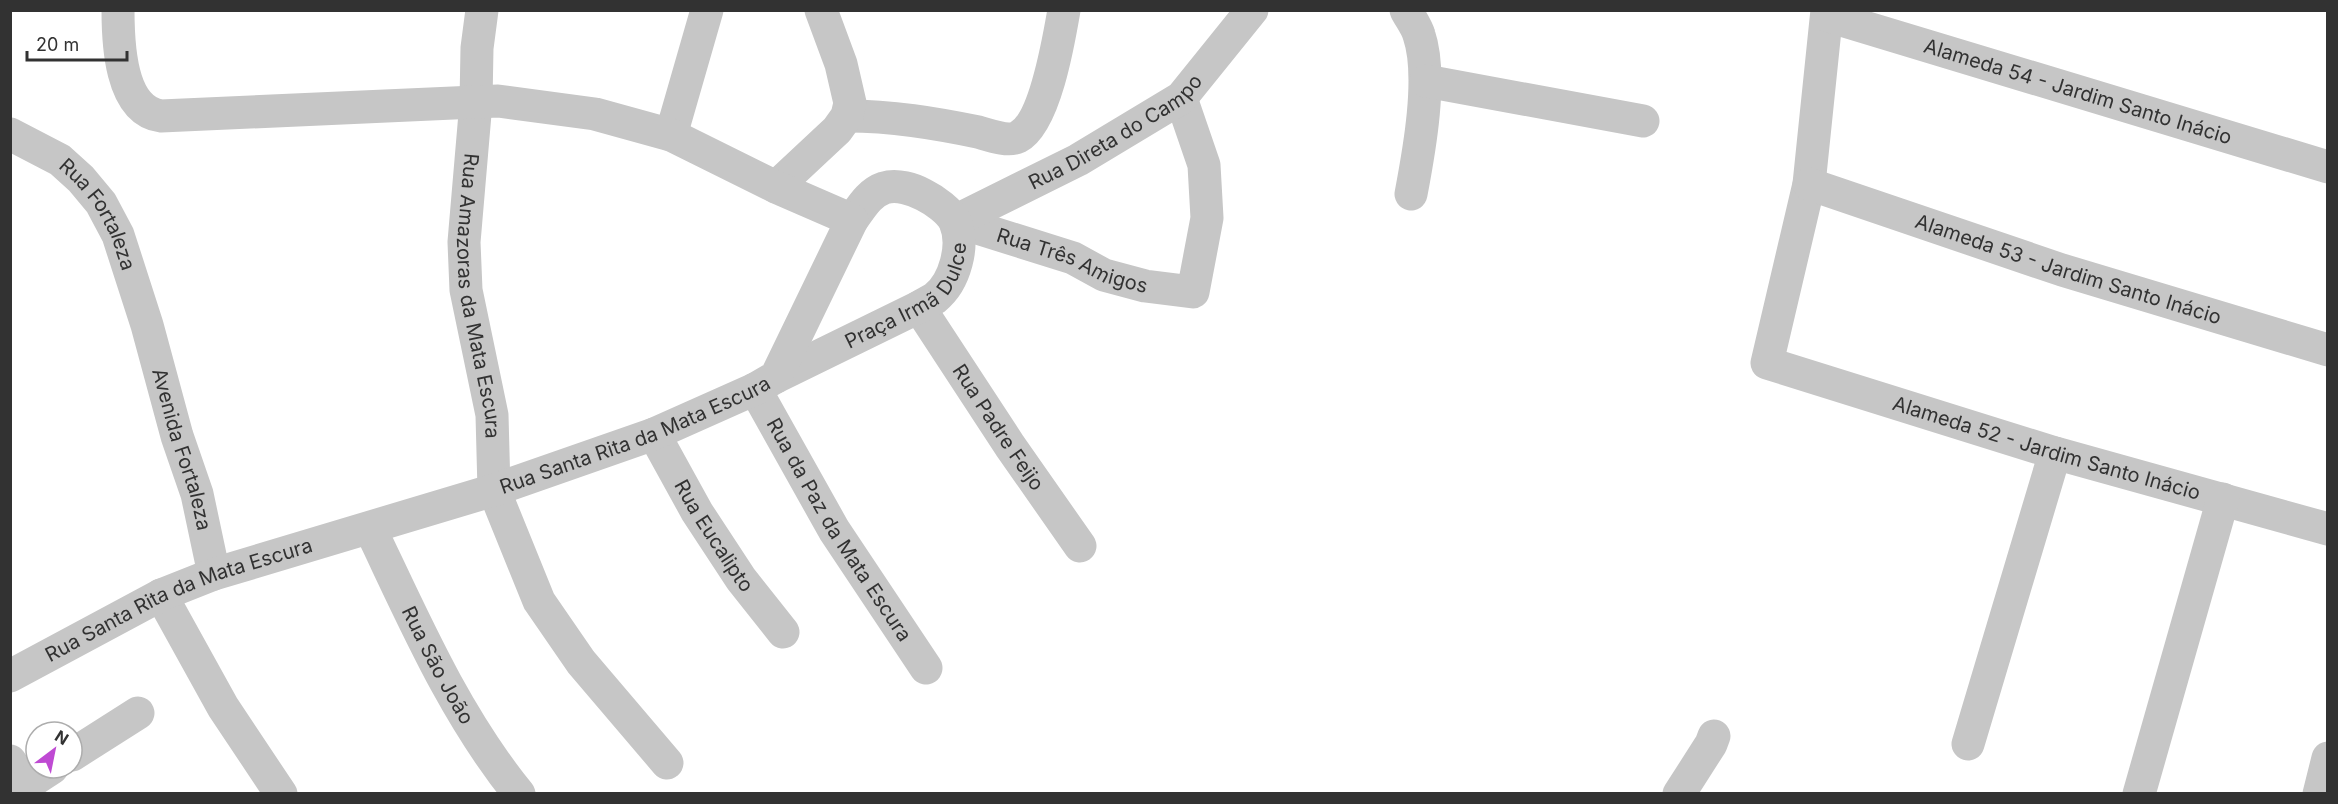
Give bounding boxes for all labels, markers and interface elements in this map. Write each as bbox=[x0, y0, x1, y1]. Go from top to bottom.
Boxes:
scale bar bbox=[27, 24, 128, 62]
text: 20 m bbox=[36, 34, 79, 55]
street label: Alameda 54 - Jardim Santo Inácio bbox=[1921, 34, 2235, 149]
street label: Rua Direta do Campo bbox=[1025, 70, 1207, 195]
street label: Rua Amazoras da Mata Escura bbox=[452, 152, 505, 439]
street label: Rua Fortaleza bbox=[54, 153, 141, 273]
street label: Alameda 53 - Jardim Santo Inácio bbox=[1912, 209, 2224, 329]
street label: Rua Três Amigos bbox=[994, 223, 1150, 298]
street label: Praça Irmã Dulce bbox=[841, 241, 971, 353]
street label: Rua Padre Feijo bbox=[948, 360, 1049, 495]
street label: Avenida Fortaleza bbox=[147, 366, 216, 533]
street label: Rua Santa Rita da Mata Escura bbox=[497, 371, 774, 499]
street label: Alameda 52 - Jardim Santo Inácio bbox=[1890, 391, 2203, 505]
street label: Rua da Paz da Mata Escura bbox=[762, 414, 917, 646]
street label: Rua Eucalipto bbox=[669, 475, 759, 597]
street label: Rua Santa Rita da Mata Escura bbox=[41, 533, 315, 667]
street label: Rua São João bbox=[397, 602, 479, 729]
north arrow bbox=[24, 720, 84, 780]
text: N bbox=[51, 726, 72, 749]

